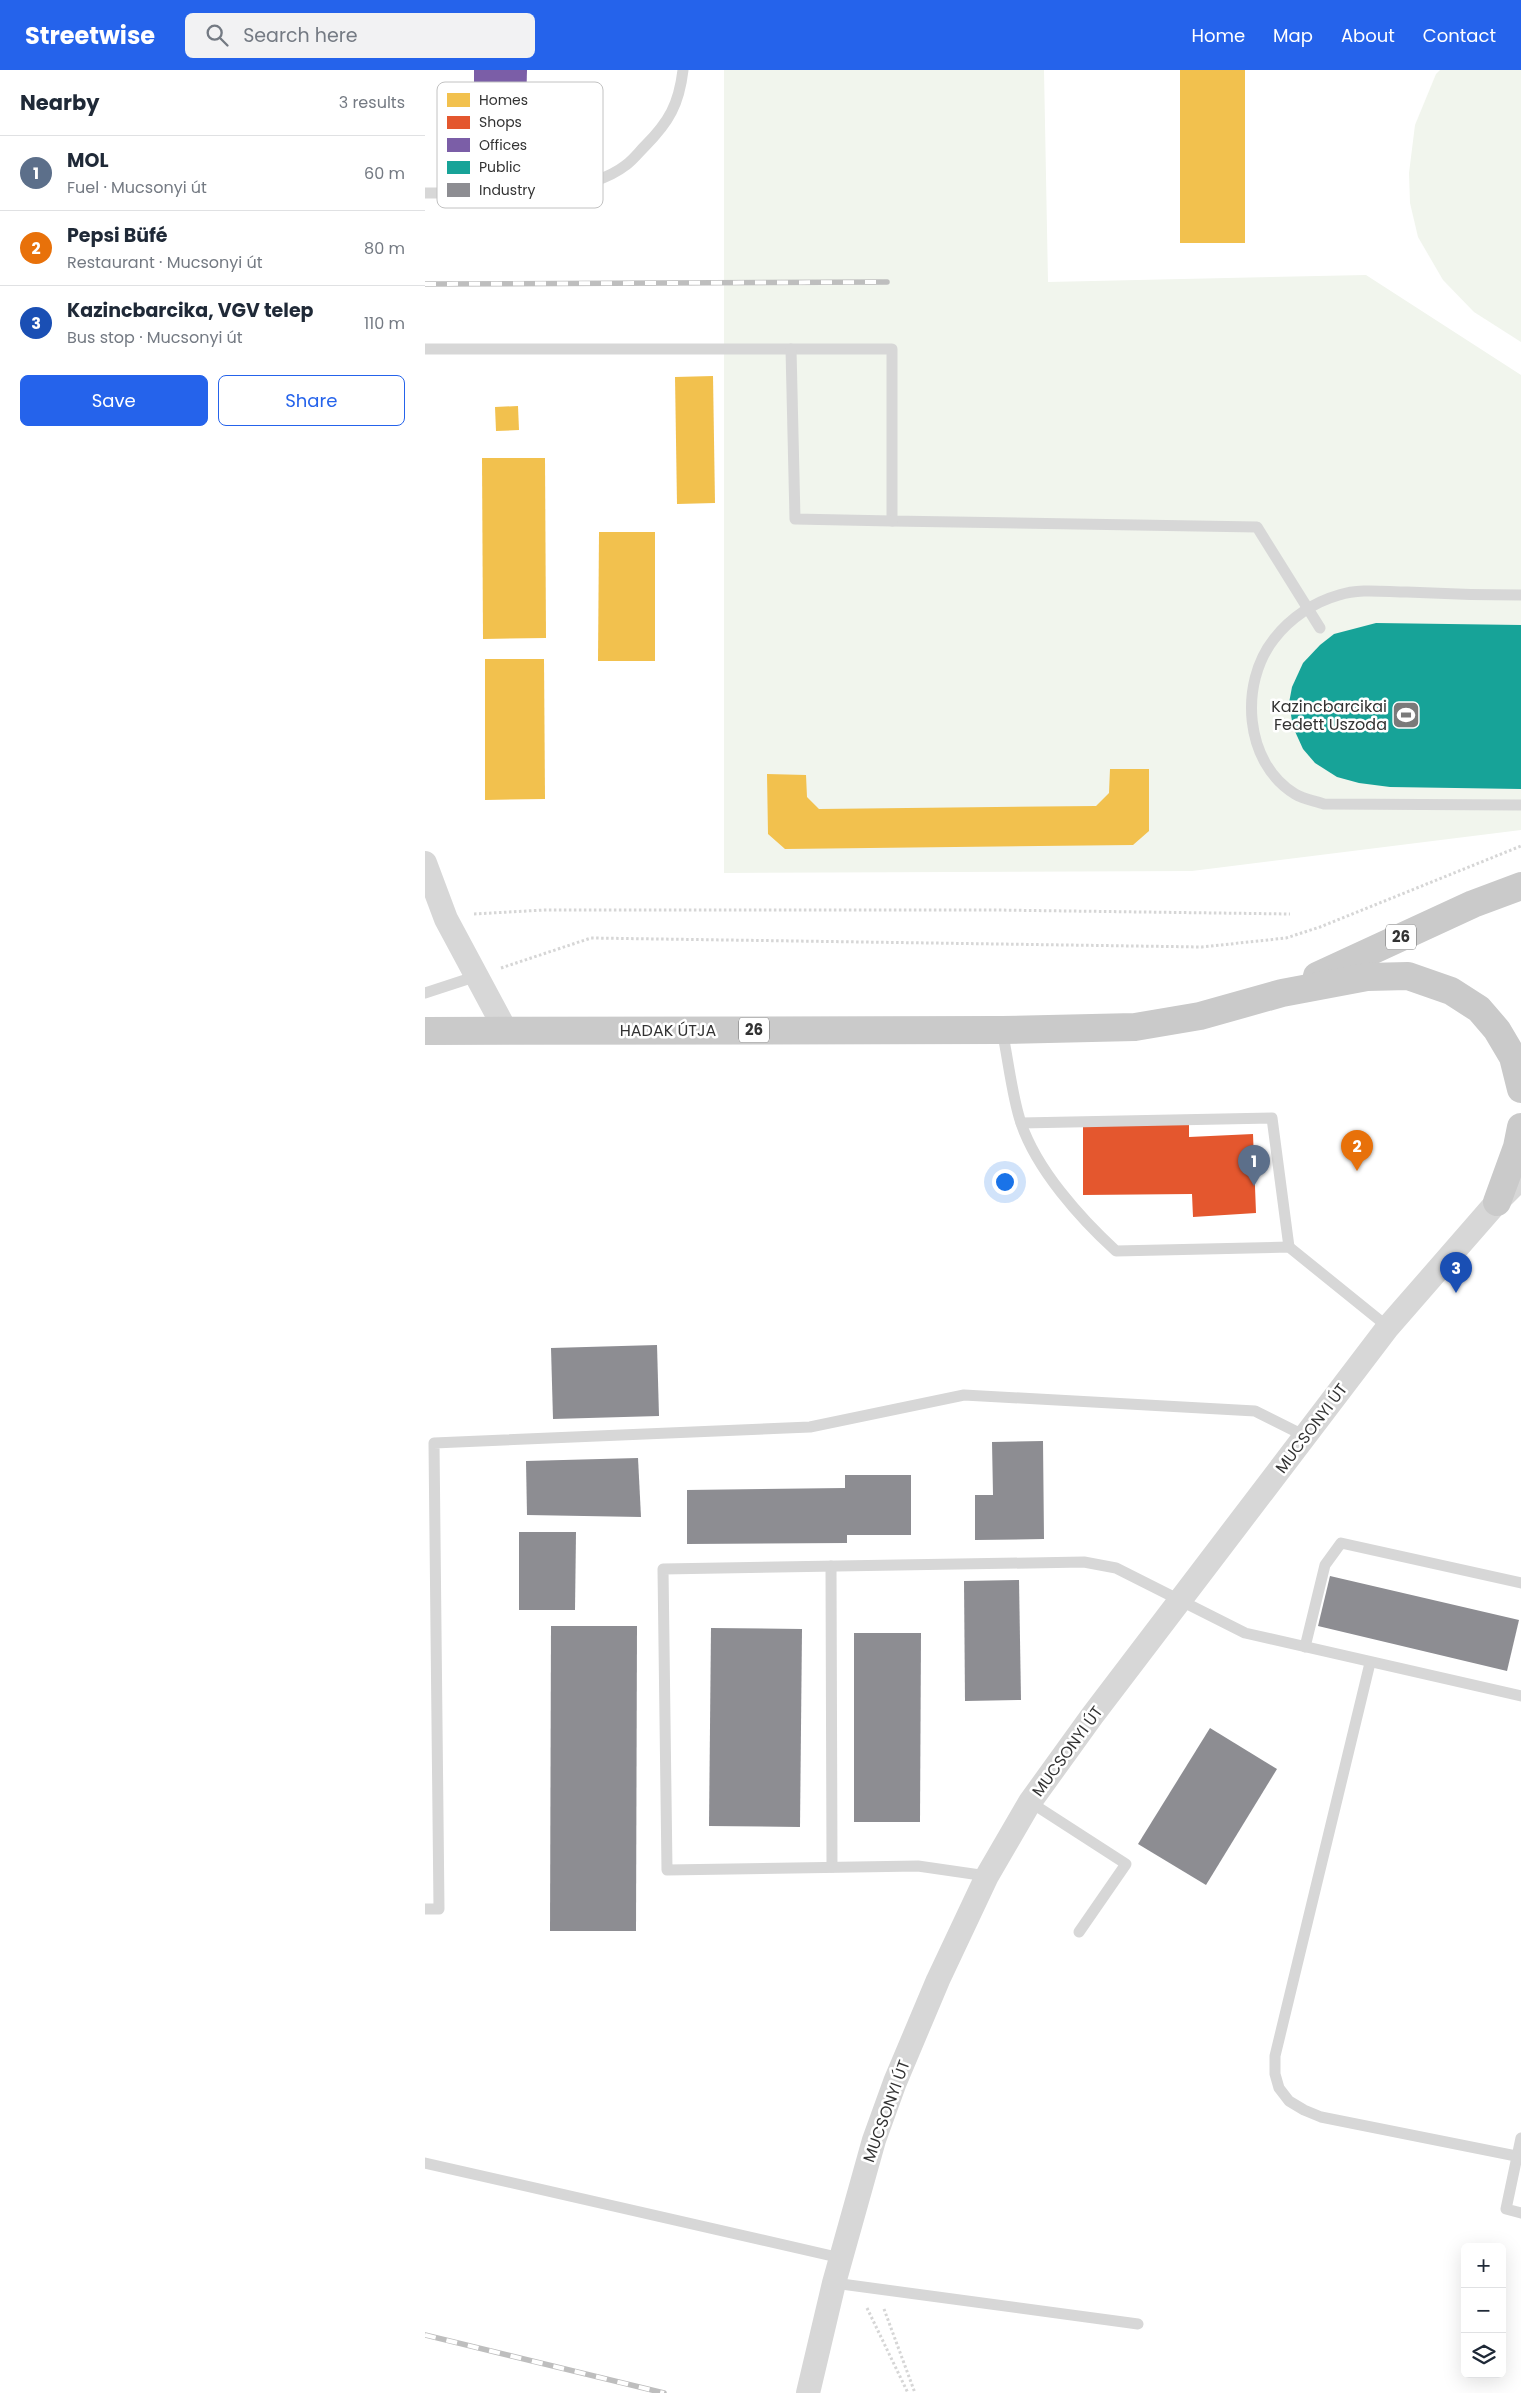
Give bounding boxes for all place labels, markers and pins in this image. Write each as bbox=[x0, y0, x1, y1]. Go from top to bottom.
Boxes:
place label: Kazincbarcikai Fedett Uszoda bbox=[1271, 695, 1387, 736]
sports icon: Kazincbarcikai Fedett Uszoda bbox=[1391, 700, 1421, 730]
pin: 2 bbox=[1341, 1130, 1373, 1171]
pin: 1 bbox=[1238, 1145, 1270, 1186]
pin: 3 bbox=[1440, 1252, 1472, 1293]

